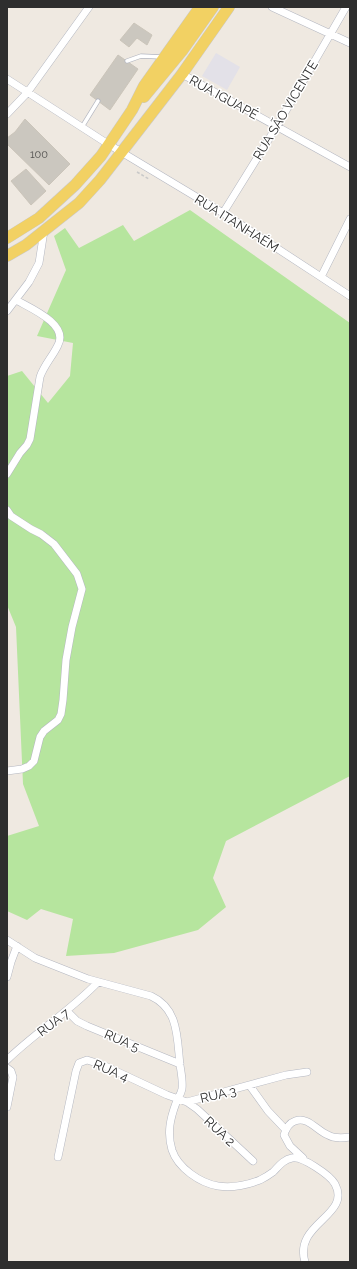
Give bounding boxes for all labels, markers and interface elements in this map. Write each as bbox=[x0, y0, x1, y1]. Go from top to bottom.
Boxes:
street label: RUA SÃO VICENTE bbox=[250, 58, 321, 163]
street label: RUA IGUAPÉ bbox=[187, 72, 261, 123]
house number: 100 bbox=[30, 148, 48, 161]
street label: RUA ITANHAÉM bbox=[192, 192, 282, 255]
street label: RUA 7 bbox=[34, 1005, 72, 1039]
street label: RUA 5 bbox=[102, 1026, 142, 1055]
street label: RUA 4 bbox=[91, 1056, 131, 1085]
street label: RUA 3 bbox=[199, 1083, 238, 1106]
street label: RUA 2 bbox=[201, 1113, 238, 1149]

